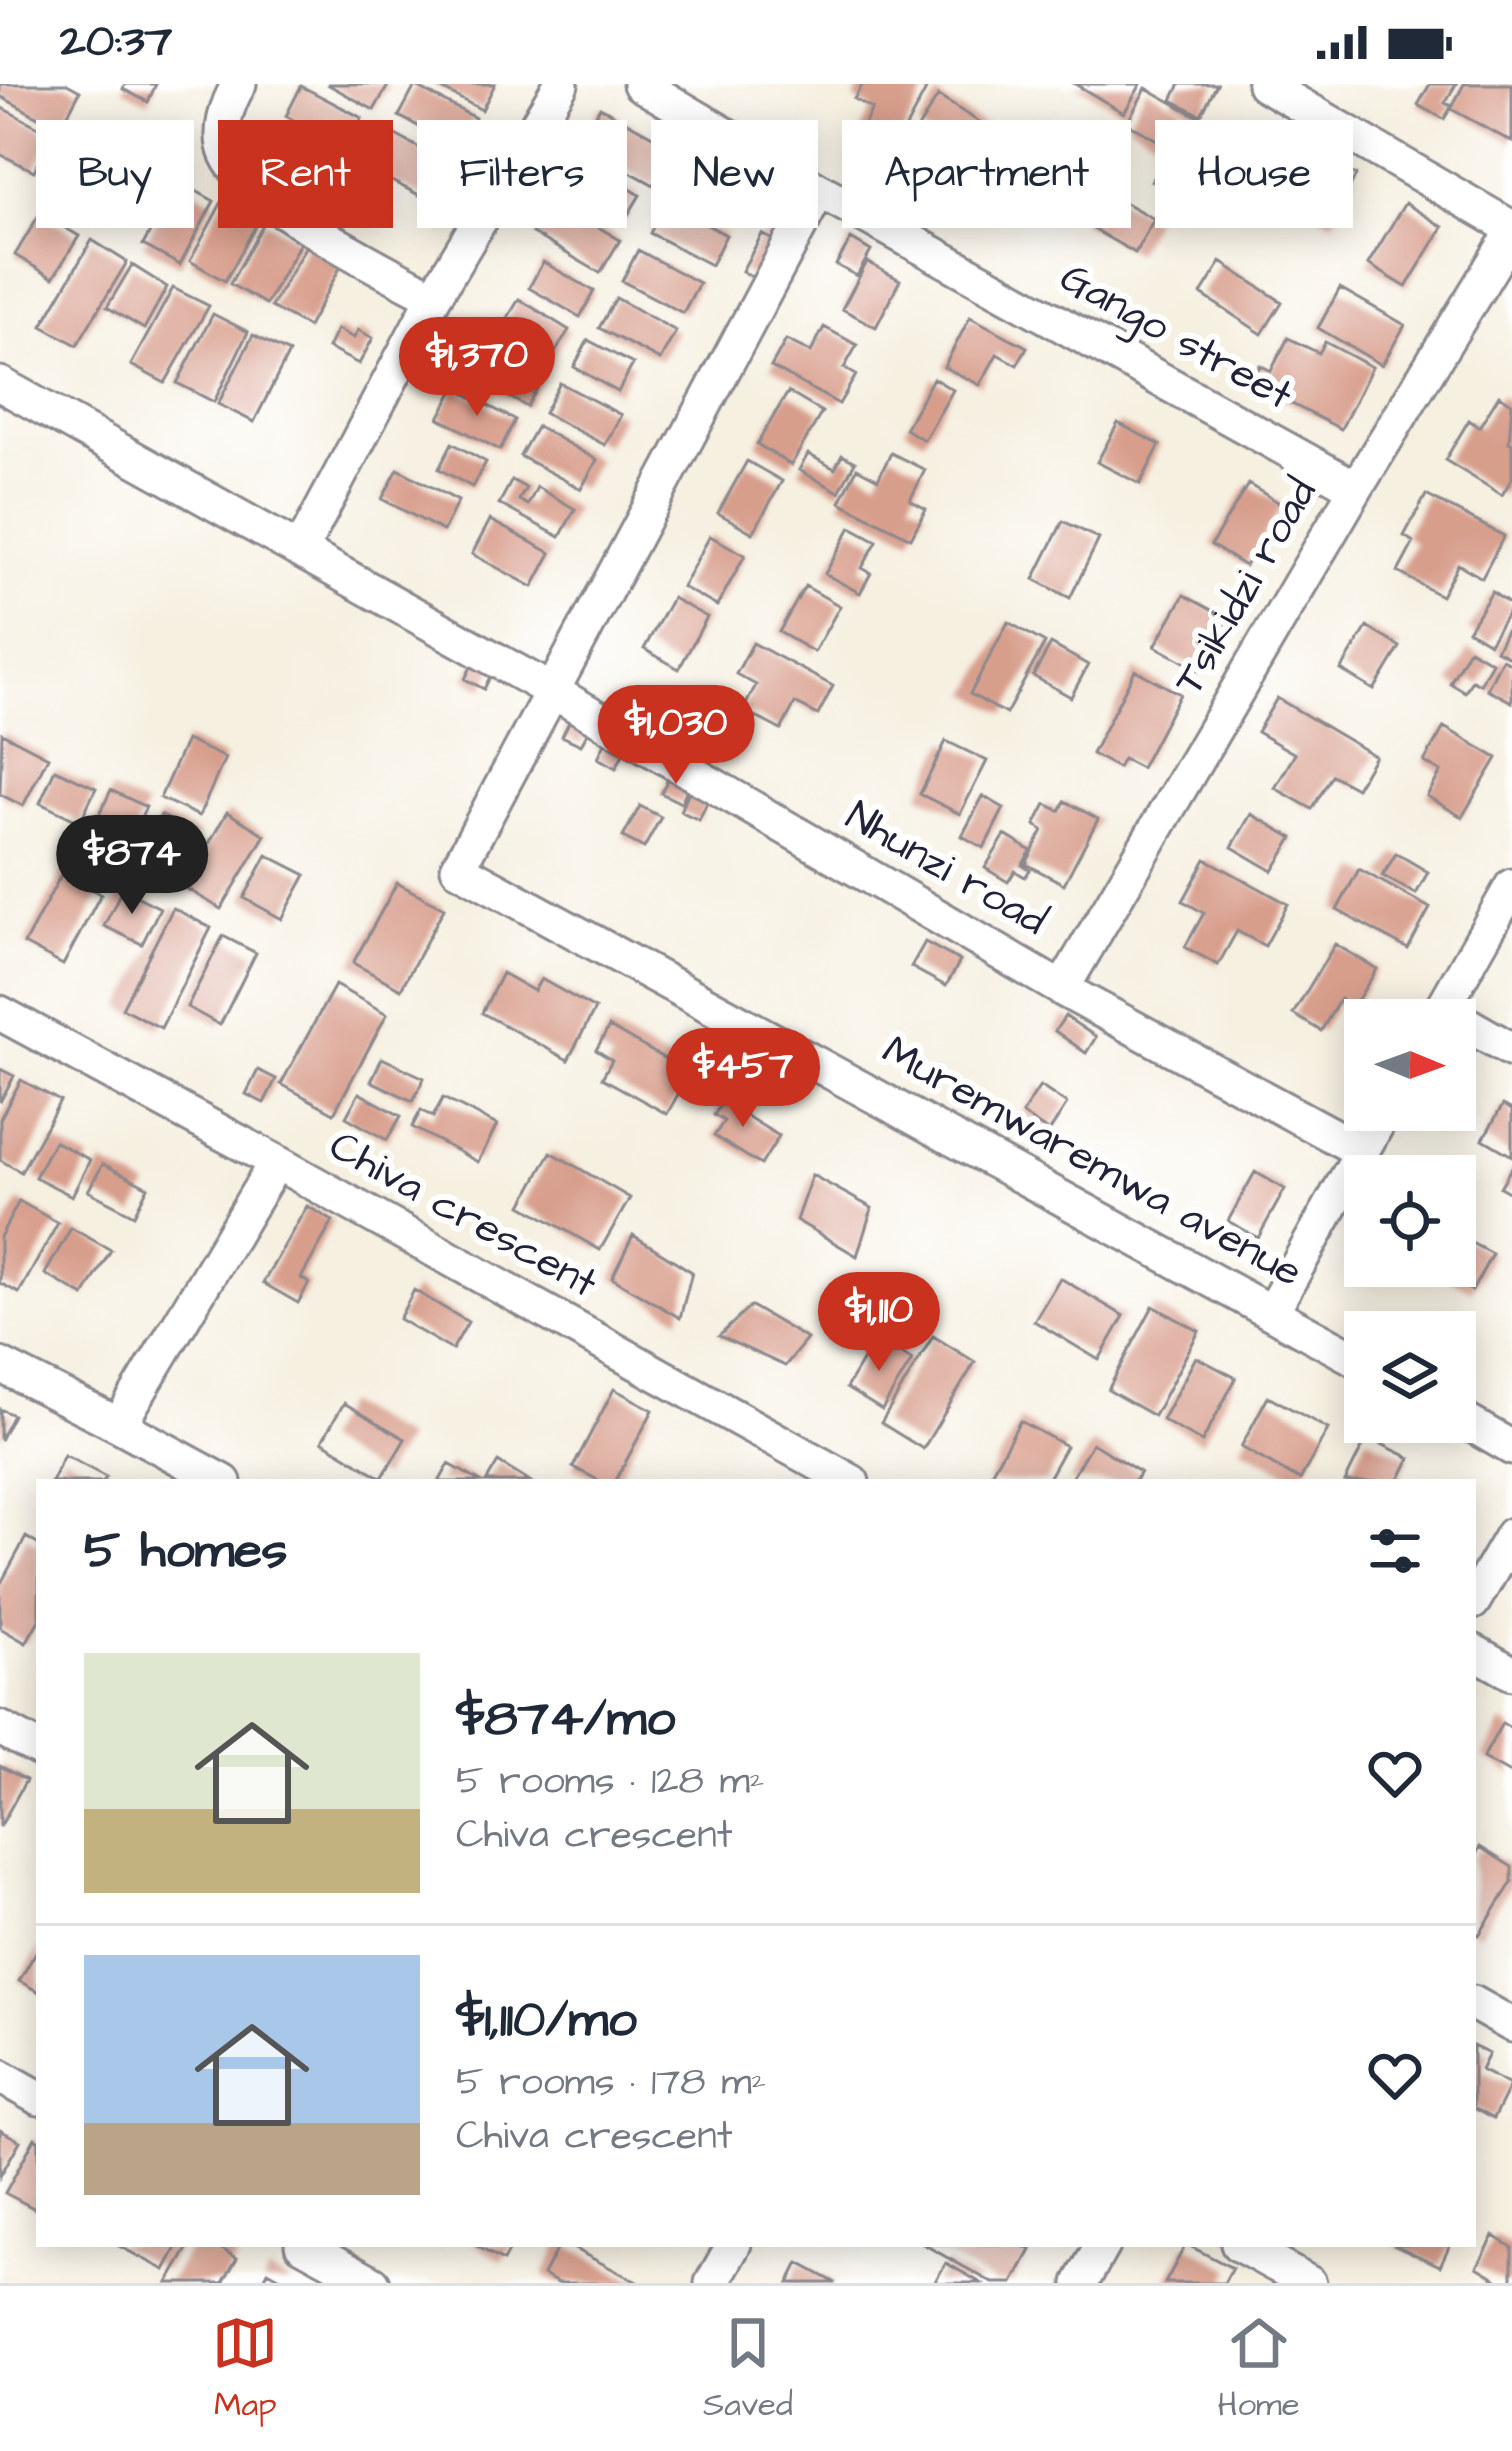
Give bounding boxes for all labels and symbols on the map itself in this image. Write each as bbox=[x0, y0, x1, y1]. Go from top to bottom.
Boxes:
street label: Gango street bbox=[1049, 249, 1303, 425]
pin: $1,370 bbox=[379, 317, 575, 419]
street label: Tsikidzi road bbox=[1161, 468, 1331, 706]
pin: $1,030 bbox=[578, 685, 774, 787]
street label: Nhunzi road bbox=[835, 788, 1057, 950]
pin: $874 bbox=[61, 815, 203, 917]
north arrow bbox=[1344, 999, 1476, 1131]
street label: Muremwaremwa avenue bbox=[872, 1022, 1312, 1302]
pin: $457 bbox=[672, 1028, 814, 1130]
street label: Chiva crescent bbox=[319, 1117, 607, 1313]
pin: $1,110 bbox=[781, 1272, 977, 1374]

